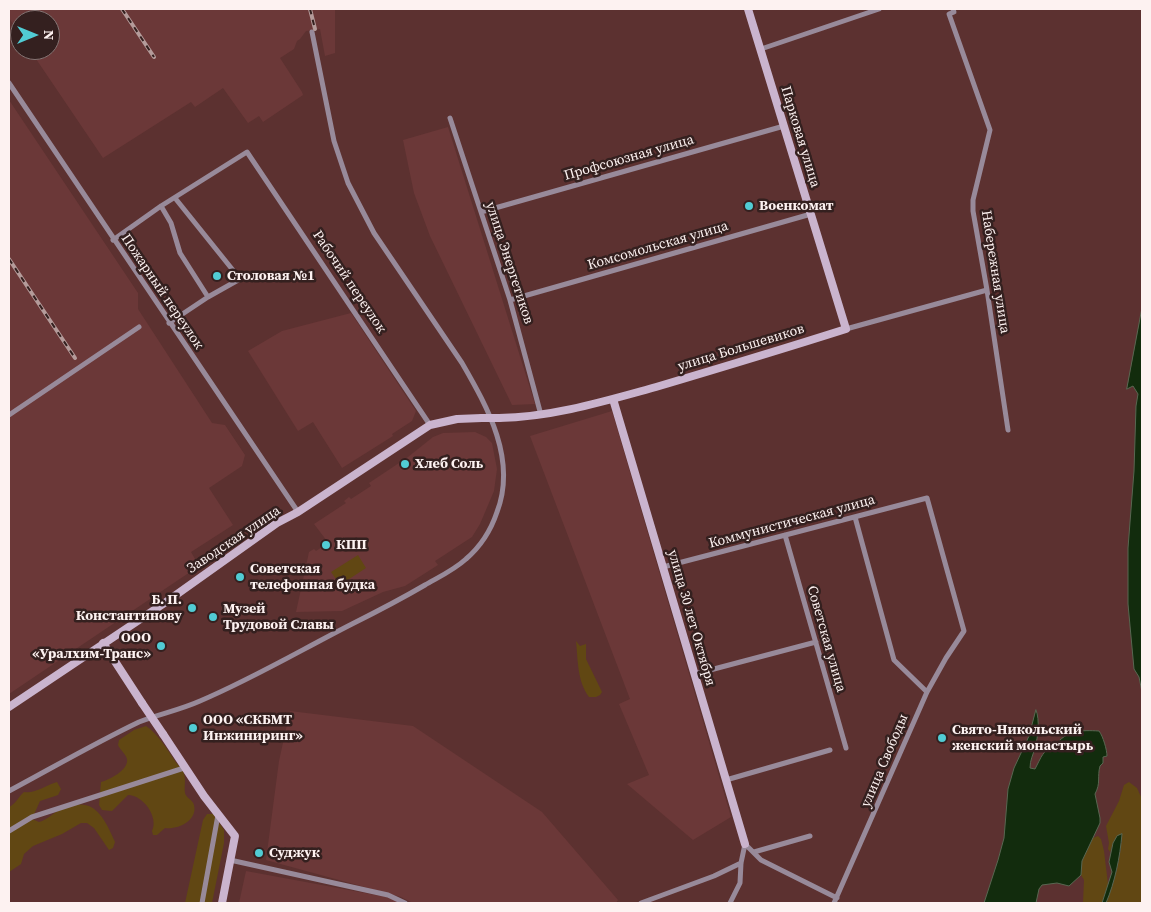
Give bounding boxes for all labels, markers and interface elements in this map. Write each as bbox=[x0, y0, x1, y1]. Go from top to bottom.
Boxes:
north arrow bbox=[10, 10, 60, 60]
text: N bbox=[39, 30, 59, 40]
street label: Парковая улица bbox=[777, 84, 823, 190]
street label: Профсоюзная улица bbox=[562, 131, 696, 185]
place label: Военкомат bbox=[759, 198, 834, 214]
street label: улица Энергетиков bbox=[481, 200, 537, 326]
marker: Военкомат bbox=[743, 200, 755, 212]
street label: Набережная улица bbox=[977, 209, 1013, 335]
street label: Комсомольская улица bbox=[586, 218, 730, 274]
street label: Рабочий переулок bbox=[308, 227, 390, 337]
street label: Пожарный переулок bbox=[117, 231, 207, 353]
place label: Столовая №1 bbox=[227, 268, 315, 284]
marker: Столовая №1 bbox=[211, 270, 223, 282]
street label: улица Большевиков bbox=[676, 321, 806, 375]
place label: Хлеб Соль bbox=[415, 456, 483, 472]
marker: Хлеб Соль bbox=[399, 458, 411, 470]
street label: Коммунистическая улица bbox=[707, 492, 877, 552]
street label: Заводская улица bbox=[184, 503, 284, 577]
place label: КПП bbox=[336, 537, 367, 553]
marker: КПП bbox=[320, 539, 332, 551]
street label: улица 30 лет Октября bbox=[664, 548, 718, 688]
place label: Советская телефонная будка bbox=[250, 561, 375, 594]
marker: Советская телефонная будка bbox=[234, 571, 246, 583]
street label: Советская улица bbox=[803, 584, 849, 694]
place label: Б. П. Константинову bbox=[76, 592, 182, 624]
place label: Музей Трудовой Славы bbox=[223, 601, 334, 634]
marker: Б. П. Константинову bbox=[186, 602, 198, 614]
marker: Музей Трудовой Славы bbox=[207, 611, 219, 623]
place label: ООО «Уралхим-Транс» bbox=[32, 630, 151, 662]
marker: ООО «Уралхим-Транс» bbox=[155, 640, 167, 652]
place label: ООО «СКБМТ Инжиниринг» bbox=[203, 712, 303, 744]
street label: улица Свободы bbox=[858, 712, 912, 810]
marker: ООО «СКБМТ Инжиниринг» bbox=[187, 722, 199, 734]
place label: Свято-Никольский женский монастырь bbox=[952, 722, 1093, 754]
marker: Свято-Никольский женский монастырь bbox=[936, 732, 948, 744]
place label: Суджук bbox=[269, 845, 320, 861]
marker: Суджук bbox=[253, 847, 265, 859]

